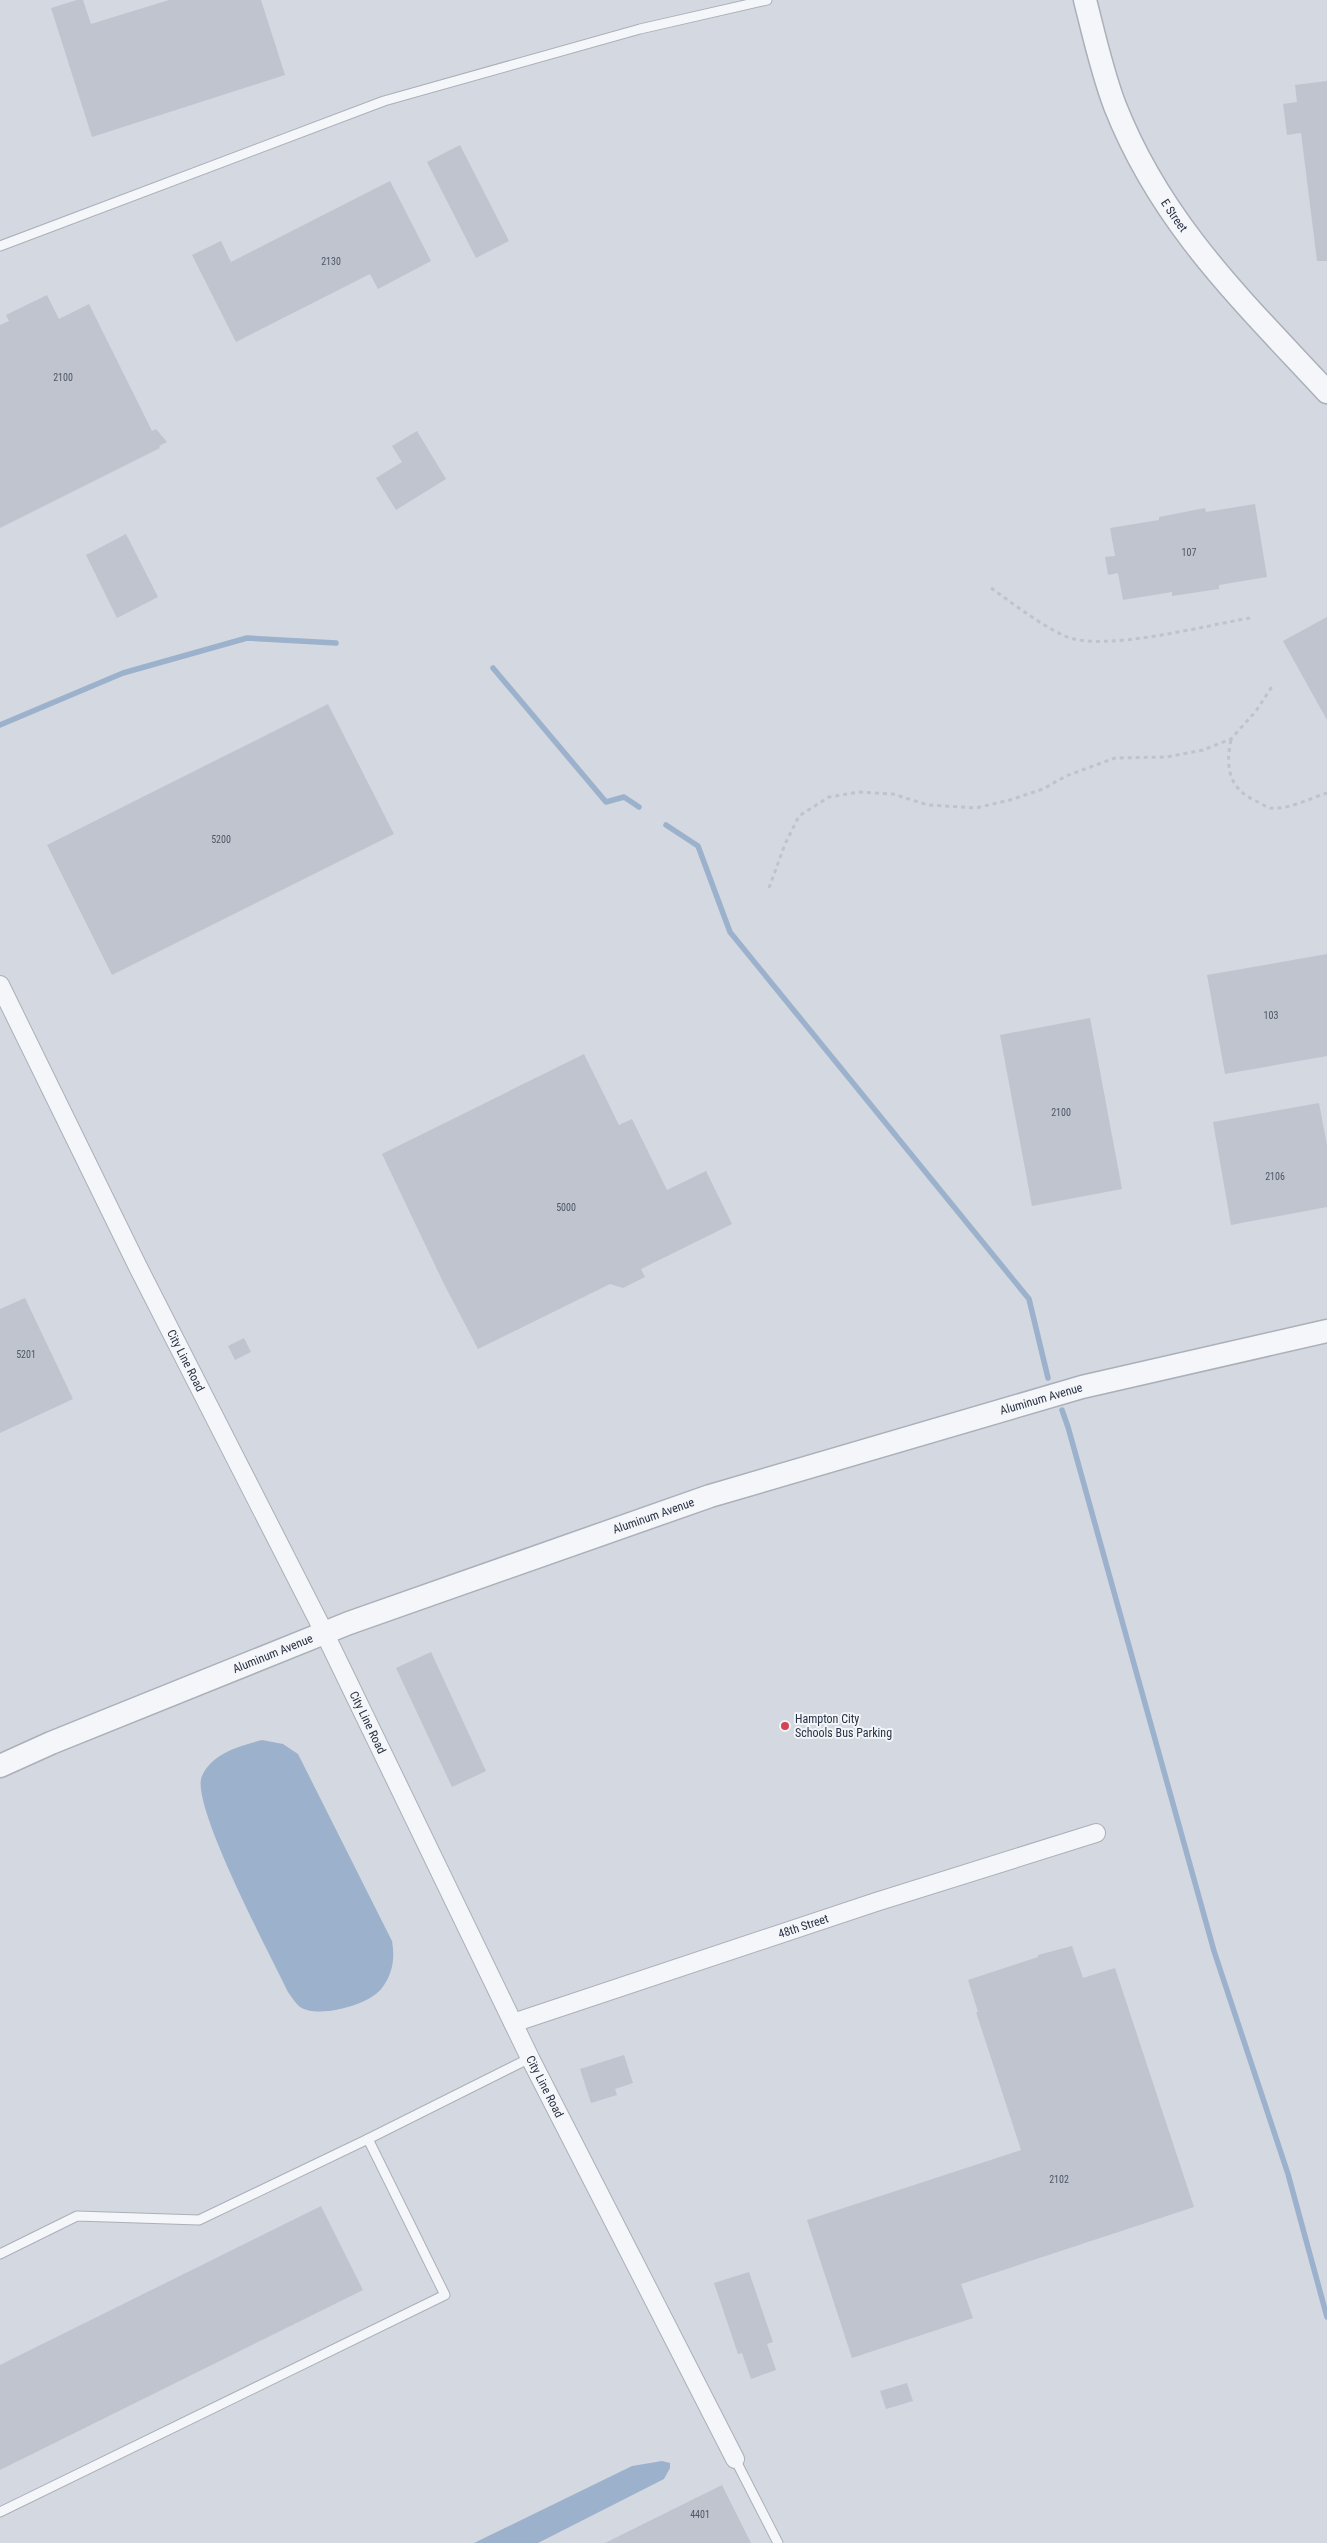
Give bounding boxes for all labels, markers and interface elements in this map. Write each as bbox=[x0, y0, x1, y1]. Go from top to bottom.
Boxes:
street label: E Street bbox=[1158, 197, 1191, 235]
house number: 2130 bbox=[321, 256, 341, 267]
house number: 2100 bbox=[53, 372, 73, 383]
house number: 107 bbox=[1182, 547, 1196, 558]
house number: 5200 bbox=[211, 834, 231, 845]
house number: 103 bbox=[1264, 1010, 1278, 1021]
house number: 2100 bbox=[1051, 1107, 1071, 1118]
house number: 2106 bbox=[1265, 1171, 1285, 1182]
house number: 5000 bbox=[556, 1202, 576, 1213]
street label: City Line Road bbox=[164, 1327, 207, 1394]
house number: 5201 bbox=[16, 1349, 36, 1360]
street label: Aluminum Avenue bbox=[998, 1380, 1084, 1418]
street label: Aluminum Avenue bbox=[611, 1495, 696, 1537]
street label: Aluminum Avenue bbox=[231, 1631, 315, 1676]
street label: City Line Road bbox=[347, 1689, 389, 1756]
place label: Hampton City Schools Bus Parking bbox=[795, 1712, 892, 1740]
marker: Hampton City Schools Bus Parking bbox=[779, 1720, 791, 1732]
street label: 48th Street bbox=[776, 1911, 831, 1941]
street label: City Line Road bbox=[523, 2053, 566, 2120]
house number: 2102 bbox=[1049, 2174, 1069, 2185]
house number: 4401 bbox=[690, 2509, 710, 2520]

